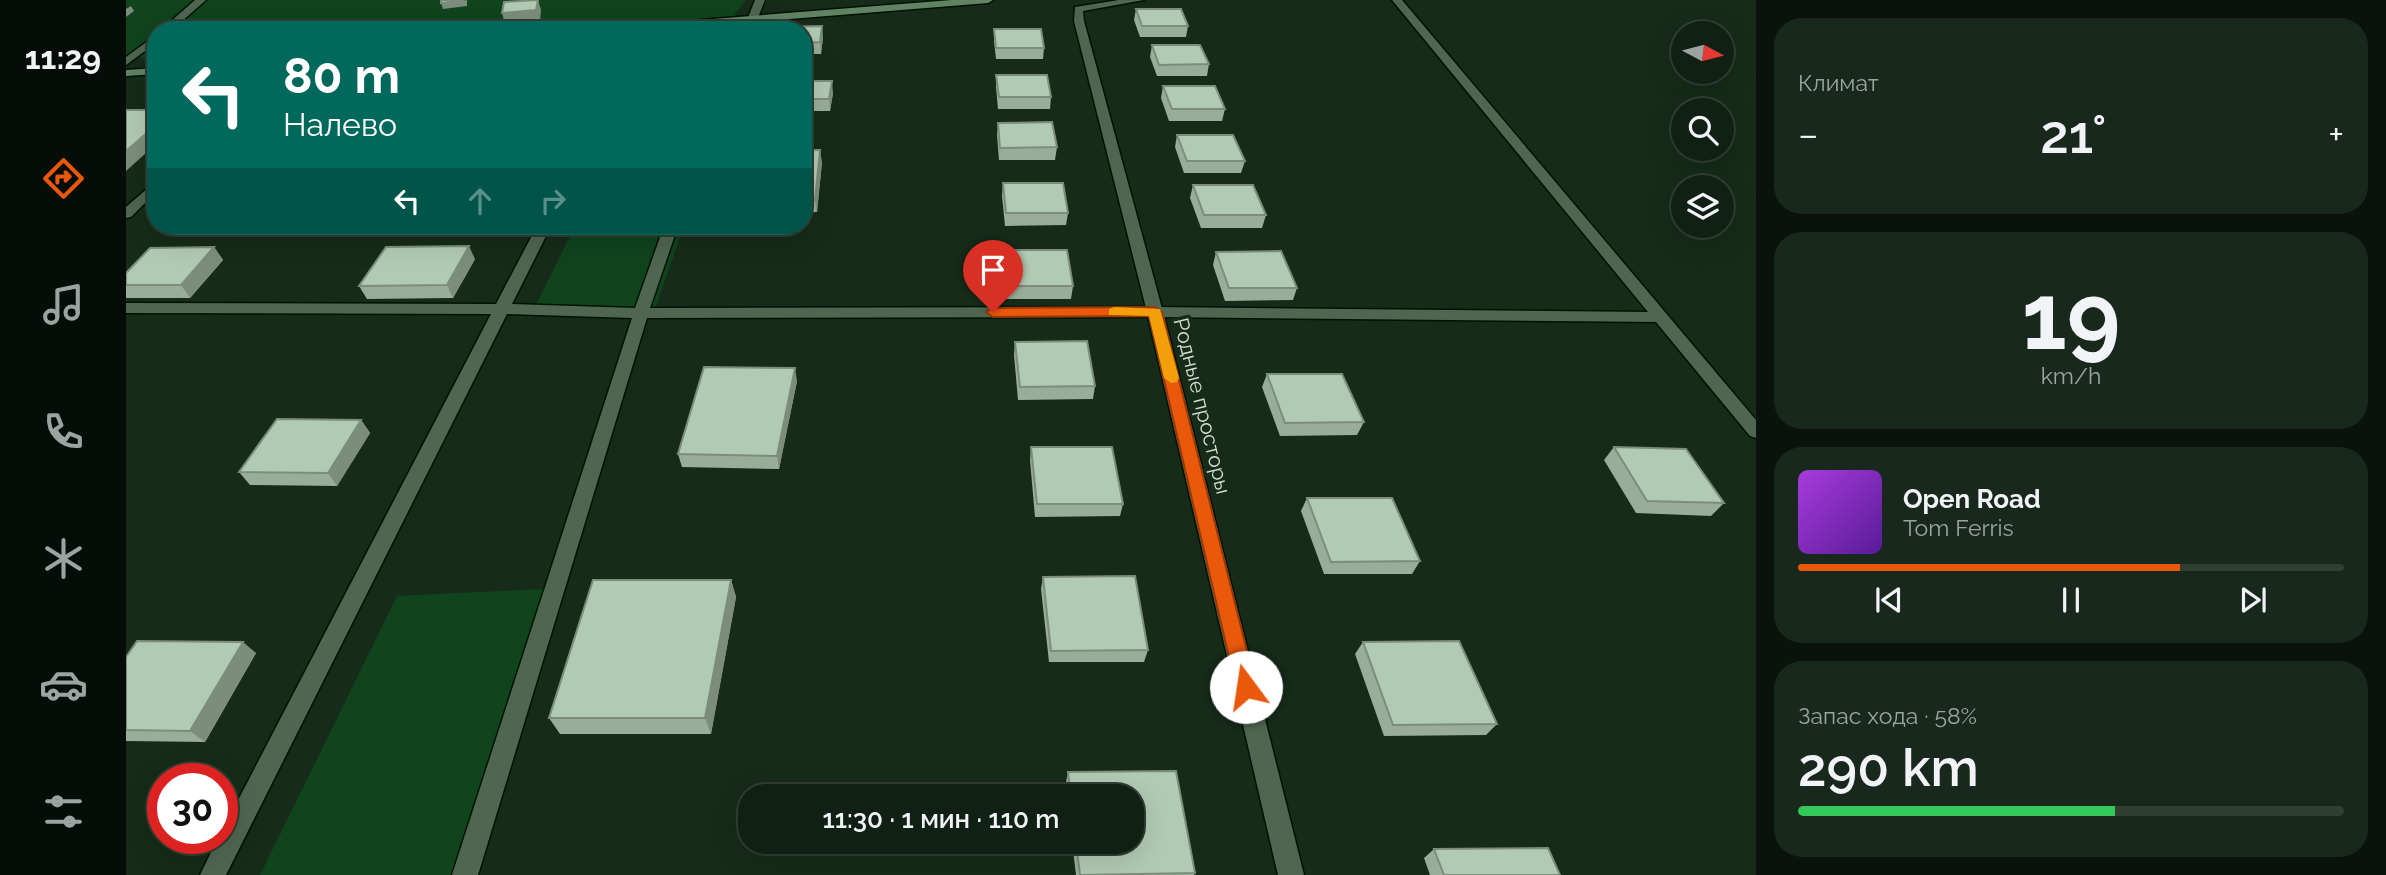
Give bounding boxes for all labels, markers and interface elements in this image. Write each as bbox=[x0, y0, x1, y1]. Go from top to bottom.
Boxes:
north arrow bbox=[1671, 21, 1734, 84]
map controls bbox=[1671, 21, 1734, 238]
text: 11:29 bbox=[25, 39, 101, 76]
text: 80 m bbox=[283, 47, 400, 104]
icon: left bbox=[168, 49, 259, 140]
text: Климат bbox=[1798, 69, 1879, 96]
button: search bbox=[1671, 98, 1734, 161]
text: 21° bbox=[2040, 104, 2107, 165]
text: Налево bbox=[283, 106, 397, 143]
text: − bbox=[1798, 112, 1818, 157]
text: + bbox=[2328, 112, 2344, 157]
icon: directions bbox=[39, 154, 88, 203]
button: layers bbox=[1671, 175, 1734, 238]
icon: left bbox=[388, 182, 426, 220]
icon: ahead bbox=[461, 182, 499, 220]
icon: right bbox=[534, 182, 572, 220]
pin bbox=[963, 240, 1023, 312]
icon: arrive bbox=[974, 251, 1012, 289]
text: 19 bbox=[2022, 263, 2120, 370]
icon: music bbox=[39, 280, 88, 329]
street label: Родные просторы bbox=[1169, 315, 1236, 496]
text: km/h bbox=[2041, 362, 2101, 389]
icon: phone bbox=[39, 407, 88, 456]
text: Open Road bbox=[1903, 484, 2041, 514]
text: Tom Ferris bbox=[1903, 514, 2014, 541]
icon: climate bbox=[39, 534, 88, 583]
icon: previous bbox=[1870, 581, 1908, 619]
icon: pause bbox=[2052, 581, 2090, 619]
icon: next bbox=[2234, 581, 2272, 619]
position arrow bbox=[1209, 650, 1283, 724]
icon: car bbox=[39, 660, 88, 709]
text: Запас хода · 58% bbox=[1798, 702, 1977, 729]
text: 290 km bbox=[1798, 737, 1979, 798]
speed limit sign: 30 bbox=[147, 763, 238, 854]
icon: filters bbox=[39, 787, 88, 836]
text: 11:30 · 1 мин · 110 m bbox=[823, 804, 1059, 834]

